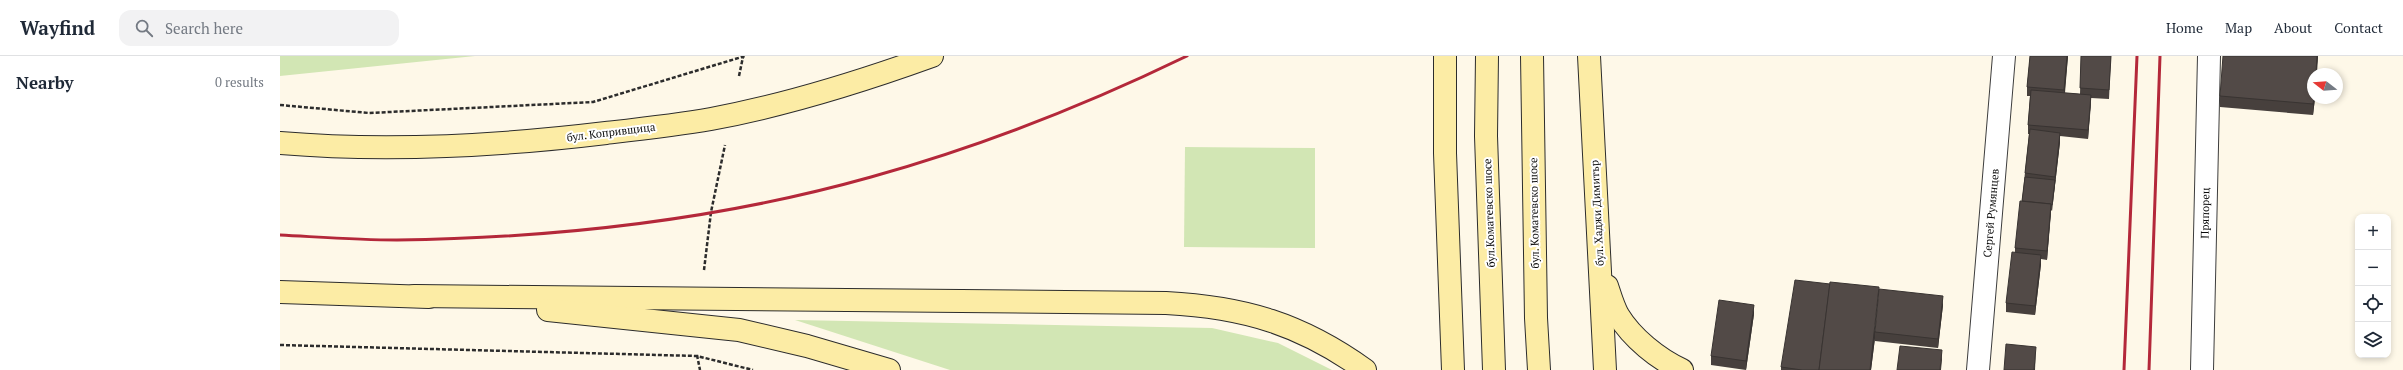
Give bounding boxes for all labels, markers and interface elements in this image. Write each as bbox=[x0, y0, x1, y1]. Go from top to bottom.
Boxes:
search box bbox=[119, 10, 399, 46]
text: Wayfind bbox=[20, 15, 95, 40]
icon: search bbox=[133, 17, 155, 39]
text: Search here bbox=[165, 18, 243, 38]
text: Home bbox=[2166, 18, 2203, 37]
text: Map bbox=[2225, 18, 2252, 37]
text: About bbox=[2274, 18, 2312, 37]
text: Contact bbox=[2334, 18, 2383, 37]
north arrow bbox=[2307, 68, 2343, 104]
text: Nearby bbox=[16, 71, 74, 94]
text: 0 results bbox=[215, 73, 264, 91]
street label: бул. Копривщица bbox=[566, 120, 656, 144]
street label: бул. Коматевско шосе bbox=[1526, 157, 1542, 269]
street label: бул.Коматевско шосе bbox=[1480, 158, 1498, 268]
street label: бул. Хаджи Димитър bbox=[1587, 160, 1607, 266]
street label: Сергей Румянцев bbox=[1980, 168, 2002, 258]
street label: Пряпорец bbox=[2198, 187, 2212, 239]
map controls bbox=[2355, 214, 2391, 358]
button: + bbox=[2355, 214, 2391, 250]
button: − bbox=[2355, 250, 2391, 286]
button: locate bbox=[2355, 286, 2391, 322]
button: layers bbox=[2355, 322, 2391, 358]

